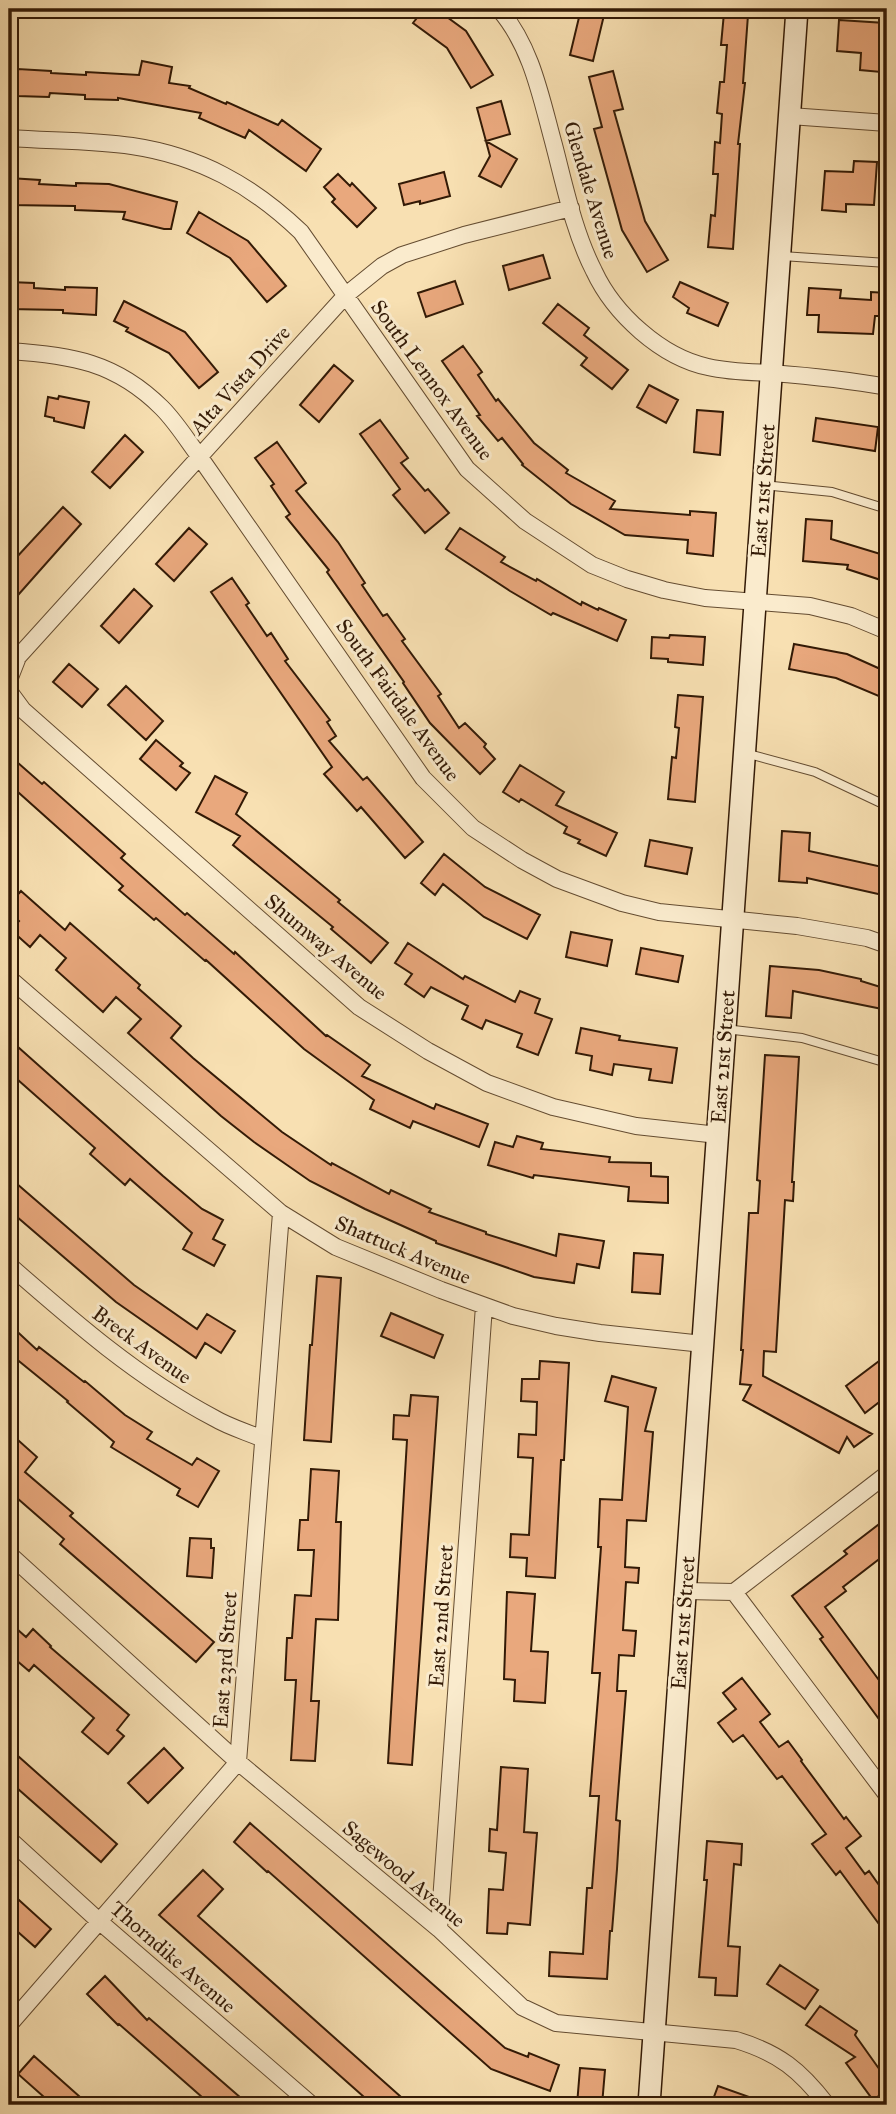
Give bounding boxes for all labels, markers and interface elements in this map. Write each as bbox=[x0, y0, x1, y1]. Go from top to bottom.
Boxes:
street label: Glendale Avenue bbox=[558, 118, 624, 262]
street label: South Lennox Avenue bbox=[365, 295, 499, 466]
street label: Alta Vista Drive bbox=[184, 320, 296, 441]
street label: East 21st Street bbox=[745, 423, 781, 559]
street label: South Fairdale Avenue bbox=[330, 614, 466, 787]
street label: Shumway Avenue bbox=[259, 888, 393, 1006]
street label: East 21st Street bbox=[705, 989, 741, 1125]
street label: Shattuck Avenue bbox=[331, 1210, 475, 1290]
street label: Breck Avenue bbox=[87, 1300, 197, 1390]
street label: East 22nd Street bbox=[423, 1543, 459, 1688]
street label: East 21st Street bbox=[665, 1555, 701, 1691]
street label: East 23rd Street bbox=[207, 1590, 243, 1729]
street label: Sagewood Avenue bbox=[337, 1815, 471, 1933]
street label: Thorndike Avenue bbox=[105, 1895, 241, 2019]

